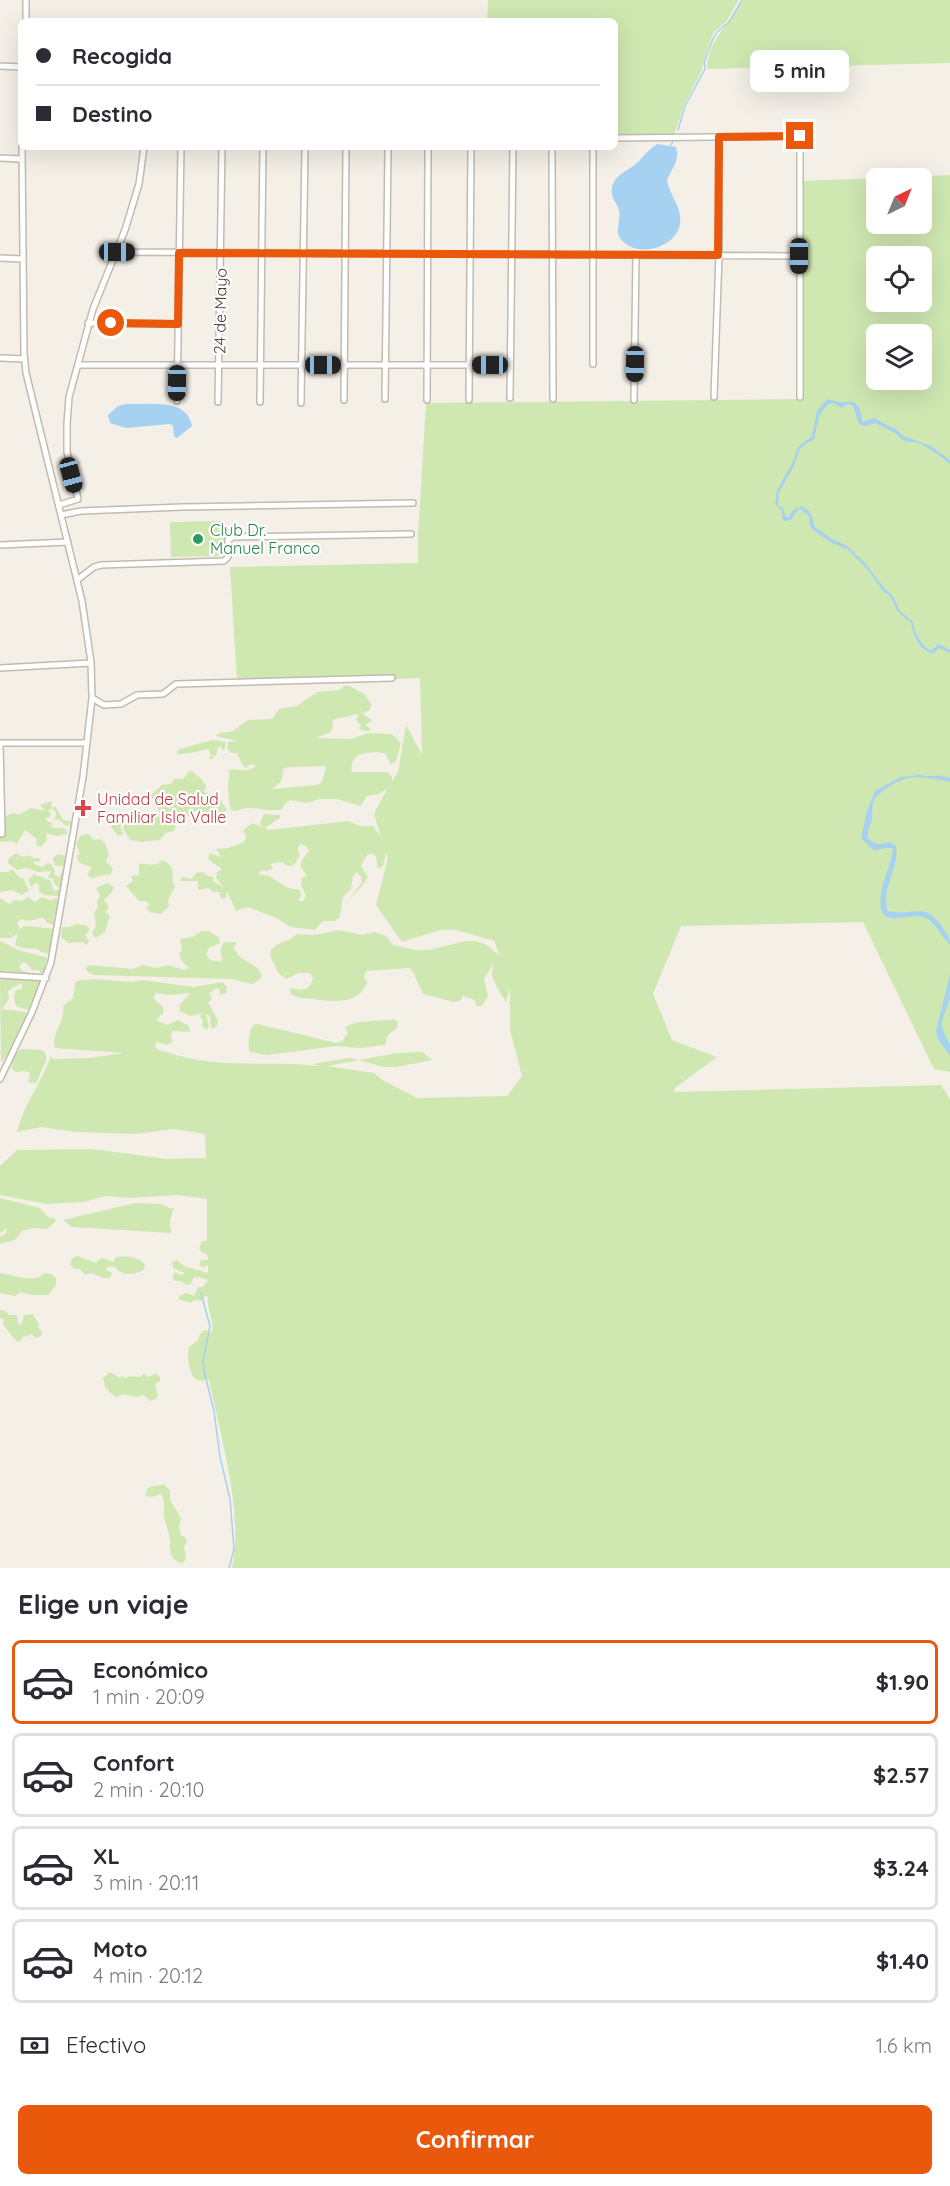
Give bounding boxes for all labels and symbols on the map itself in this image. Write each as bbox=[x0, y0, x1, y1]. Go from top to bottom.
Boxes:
callout: 5 min bbox=[750, 49, 850, 91]
route end bbox=[786, 122, 813, 149]
north arrow bbox=[866, 168, 932, 234]
car bbox=[790, 238, 808, 274]
car bbox=[99, 243, 135, 261]
street label: 24 de Mayo bbox=[209, 268, 231, 354]
route start bbox=[97, 309, 124, 336]
car bbox=[626, 346, 644, 382]
car bbox=[305, 356, 341, 374]
car bbox=[472, 356, 508, 374]
car bbox=[168, 365, 186, 401]
car bbox=[58, 455, 84, 495]
place label: Club Dr. Manuel Franco bbox=[210, 520, 320, 558]
marker: Club Dr. Manuel Franco bbox=[191, 532, 205, 546]
place label: Unidad de Salud Familiar Isla Valle bbox=[97, 789, 226, 827]
marker: Unidad de Salud Familiar Isla Valle bbox=[74, 799, 92, 817]

